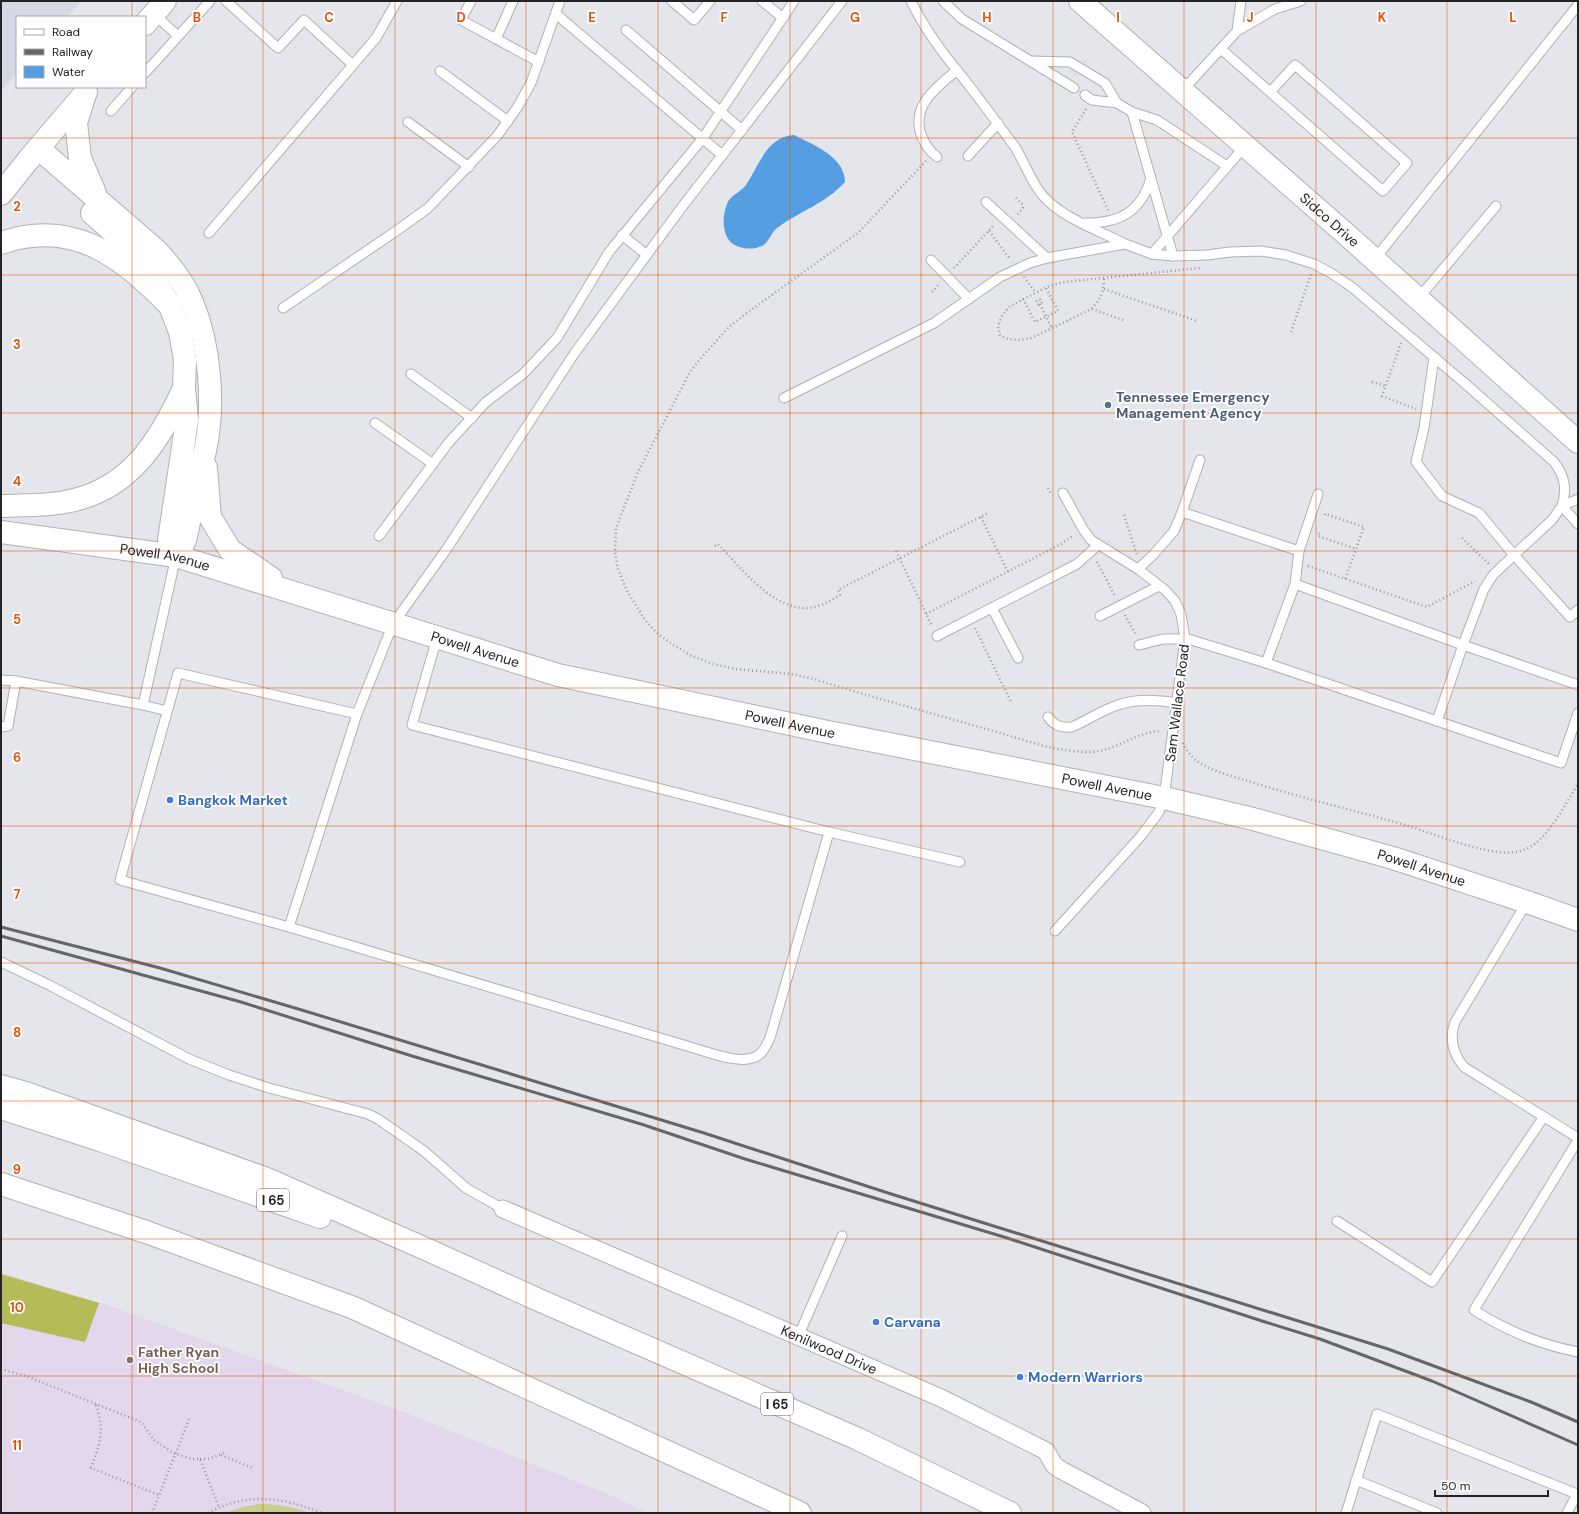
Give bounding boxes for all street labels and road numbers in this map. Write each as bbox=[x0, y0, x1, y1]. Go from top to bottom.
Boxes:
street label: Sidco Drive bbox=[1296, 189, 1363, 251]
street label: Powell Avenue bbox=[119, 539, 212, 575]
street label: Powell Avenue bbox=[429, 627, 522, 671]
street label: Sam Wallace Road bbox=[1161, 643, 1193, 763]
street label: Powell Avenue bbox=[743, 706, 837, 742]
street label: Powell Avenue bbox=[1060, 769, 1154, 804]
street label: Powell Avenue bbox=[1375, 845, 1468, 890]
road number: I 65 bbox=[257, 1189, 289, 1211]
street label: Kenilwood Drive bbox=[778, 1321, 880, 1378]
road number: I 65 bbox=[761, 1393, 793, 1415]

